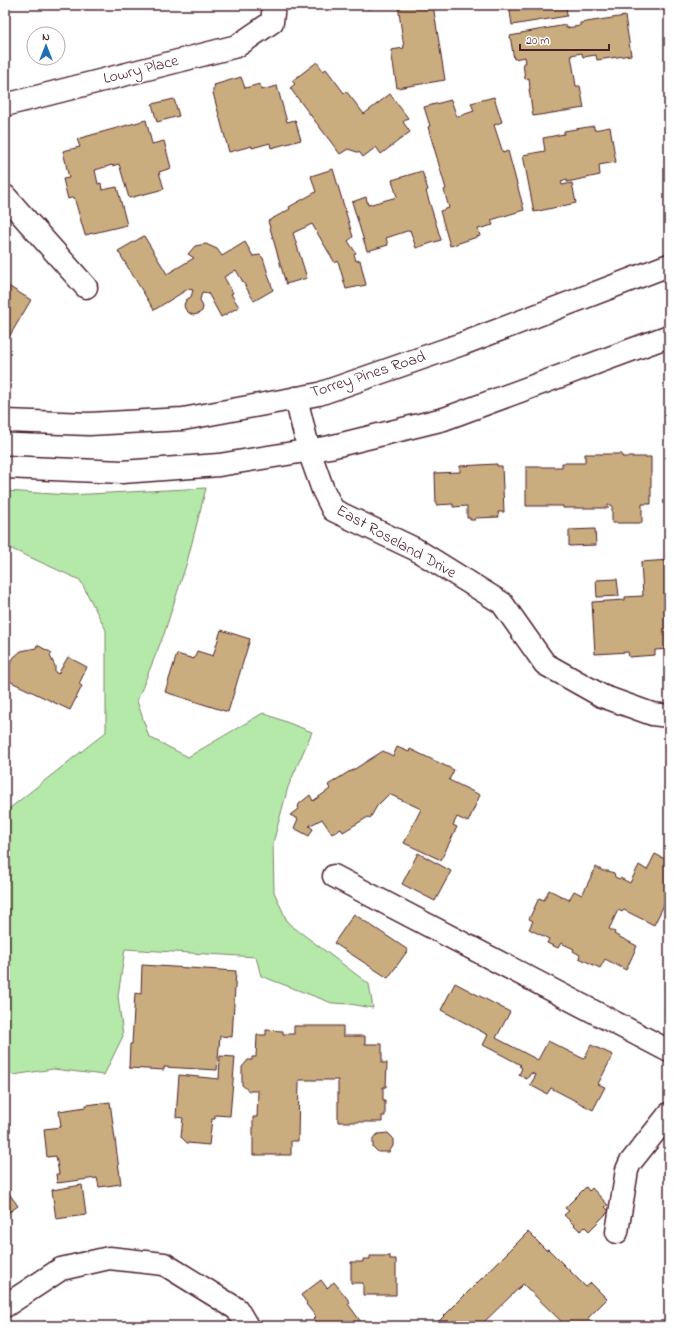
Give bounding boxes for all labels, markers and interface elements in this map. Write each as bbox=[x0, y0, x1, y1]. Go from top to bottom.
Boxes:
north arrow bbox=[26, 26, 66, 66]
scale bar bbox=[520, 26, 609, 52]
text: N bbox=[42, 29, 50, 45]
text: 20 m bbox=[526, 32, 549, 50]
street label: Lowry Place bbox=[101, 49, 182, 91]
street label: Torrey Pines Road bbox=[307, 345, 429, 405]
street label: East Roseland Drive bbox=[332, 499, 461, 585]

